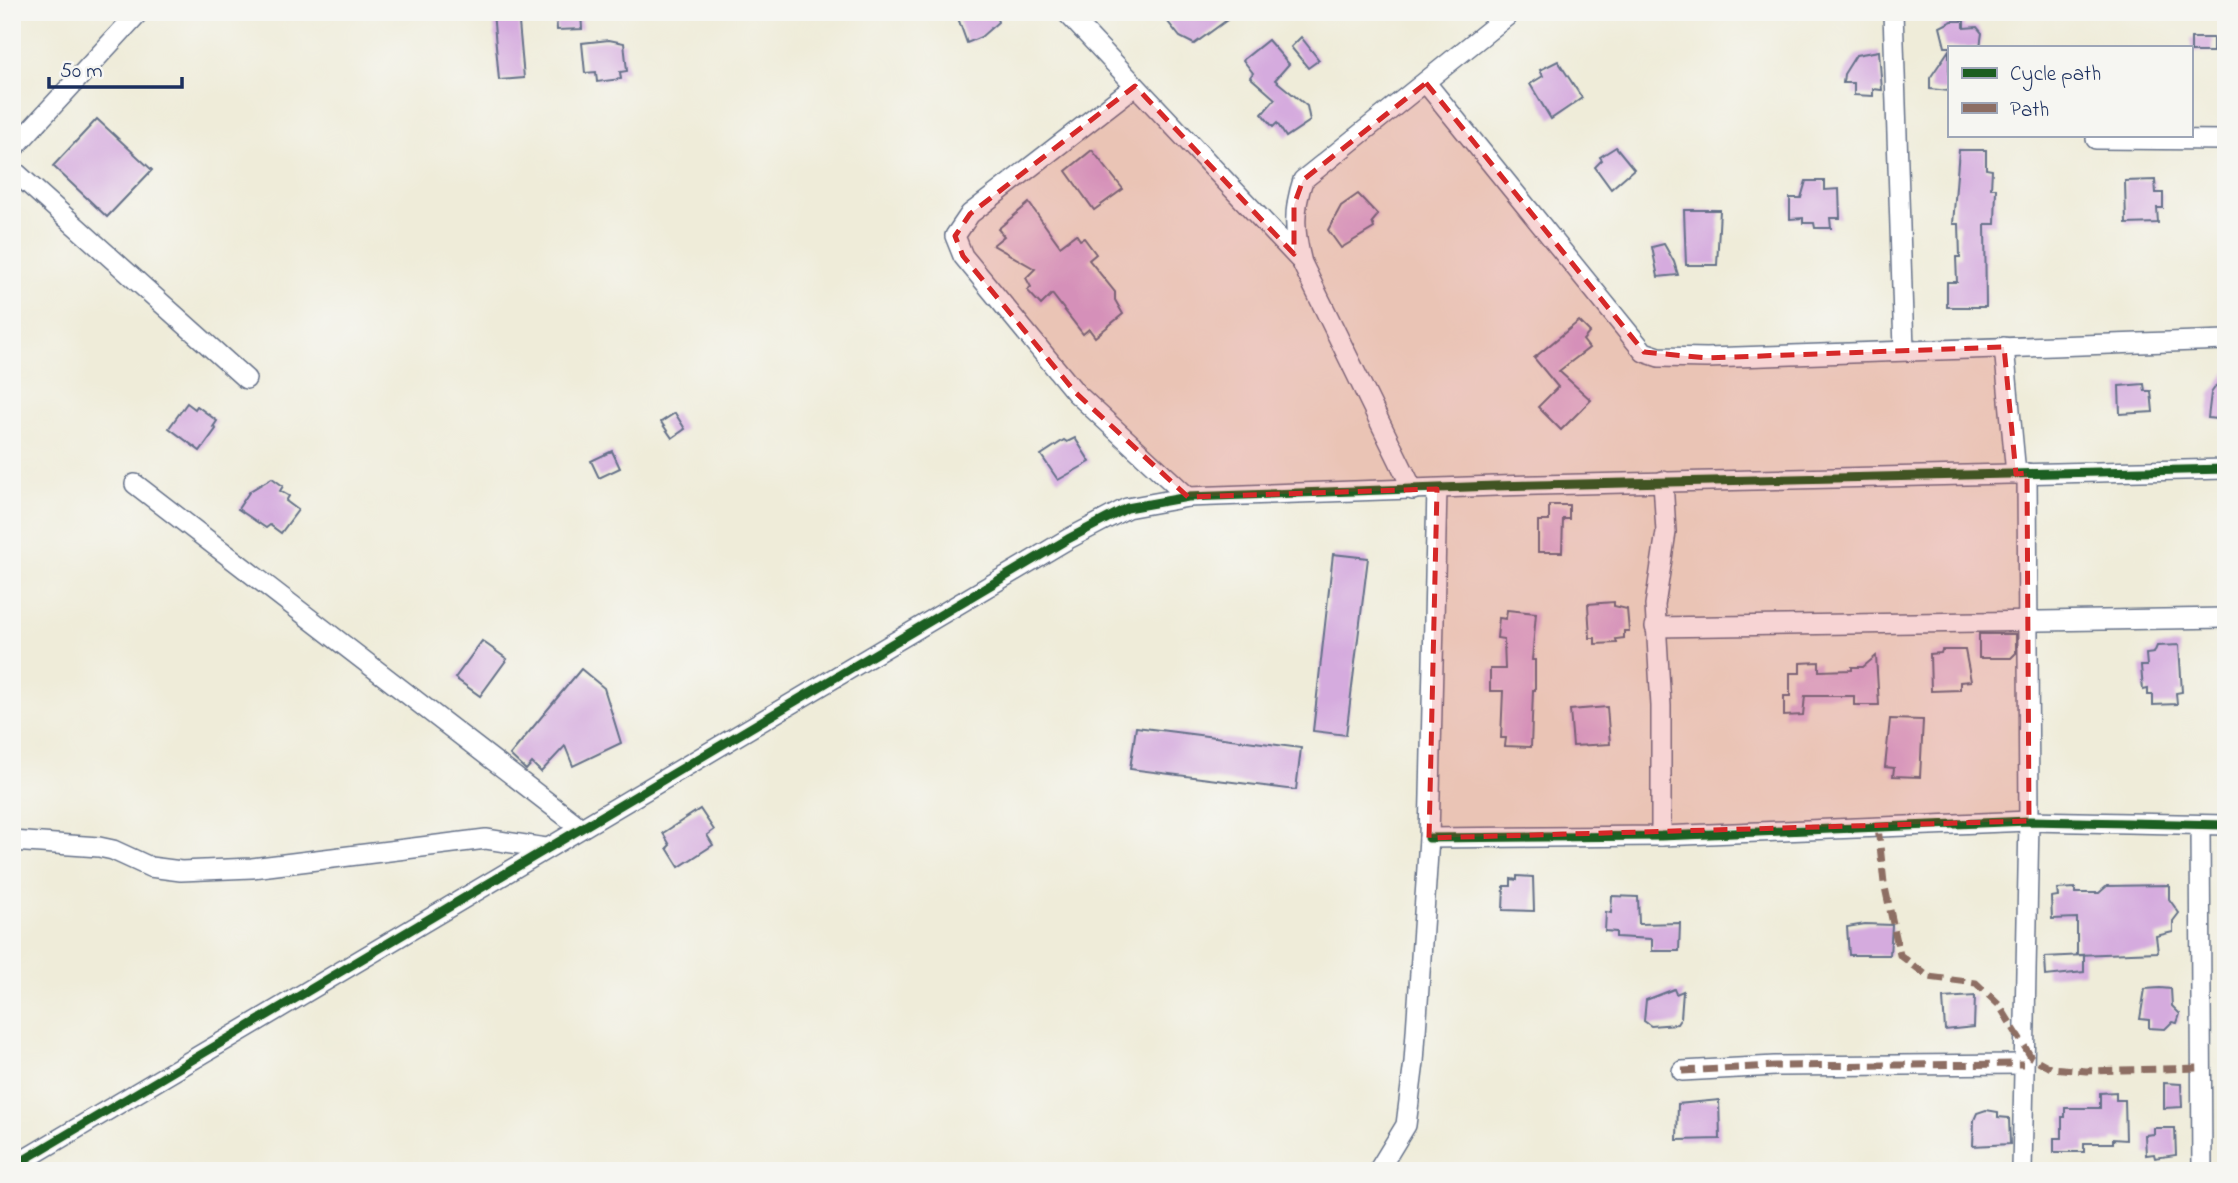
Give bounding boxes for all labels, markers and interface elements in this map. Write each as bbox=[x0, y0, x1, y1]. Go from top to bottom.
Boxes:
scale bar bbox=[49, 46, 182, 90]
legend bbox=[1948, 46, 2192, 136]
text: 50 m bbox=[60, 57, 103, 87]
text: Cycle path bbox=[2010, 60, 2101, 92]
text: Path bbox=[2010, 96, 2049, 126]

